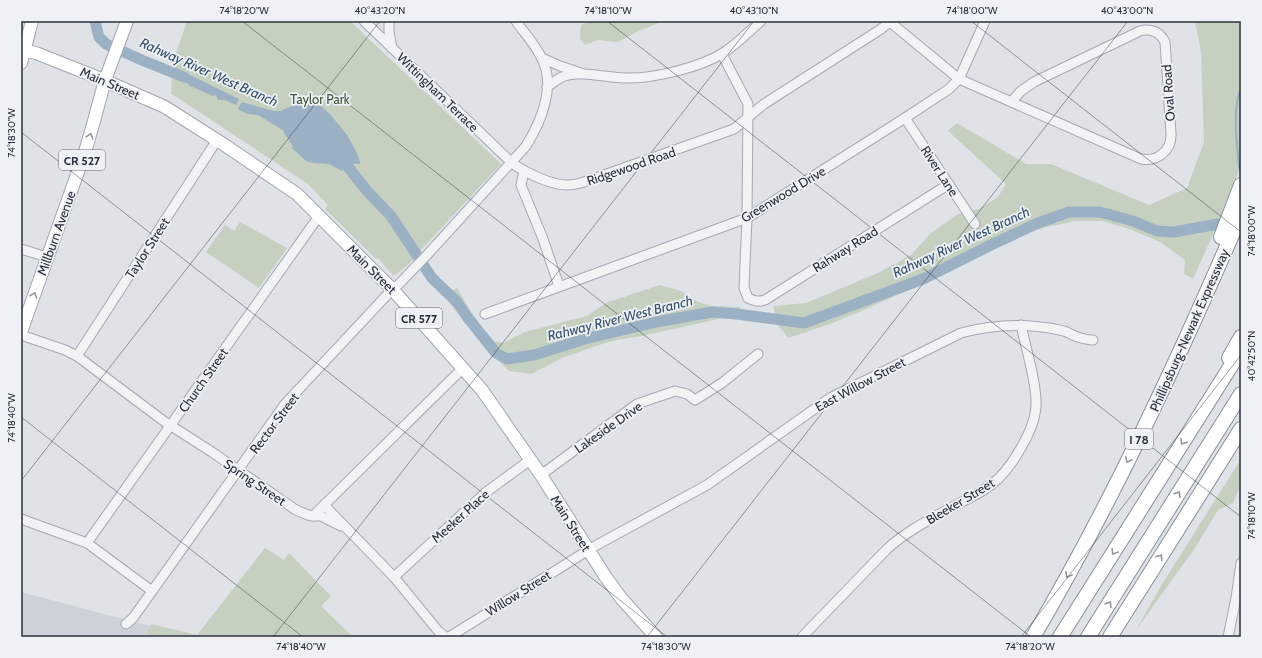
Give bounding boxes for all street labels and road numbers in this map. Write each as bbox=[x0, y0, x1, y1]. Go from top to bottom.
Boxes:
street label: Wittingham Terrace bbox=[394, 49, 482, 135]
street label: Main Street bbox=[78, 63, 143, 103]
street label: Oval Road bbox=[1158, 64, 1178, 122]
street label: Ridgewood Road bbox=[584, 143, 678, 189]
street label: River Lane bbox=[918, 143, 962, 200]
road number: CR 527 bbox=[59, 150, 105, 170]
street label: Greenwood Drive bbox=[738, 162, 829, 226]
street label: Millburn Avenue bbox=[33, 188, 79, 277]
street label: Taylor Street bbox=[121, 214, 173, 281]
street label: Rahway Road bbox=[809, 223, 881, 275]
street label: Main Street bbox=[344, 241, 400, 297]
street label: Phillipsburg-Newark Expressway bbox=[1146, 246, 1232, 414]
road number: CR 577 bbox=[396, 308, 442, 328]
street label: Church Street bbox=[175, 344, 231, 415]
street label: East Willow Street bbox=[812, 353, 908, 415]
street label: Rector Street bbox=[246, 389, 302, 457]
street label: Lakeside Drive bbox=[571, 398, 645, 456]
road number: I 78 bbox=[1125, 429, 1153, 449]
street label: Spring Street bbox=[221, 455, 290, 509]
street label: Bleeker Street bbox=[923, 474, 997, 528]
street label: Meeker Place bbox=[428, 486, 492, 546]
street label: Main Street bbox=[548, 492, 595, 555]
street label: Willow Street bbox=[482, 566, 554, 619]

